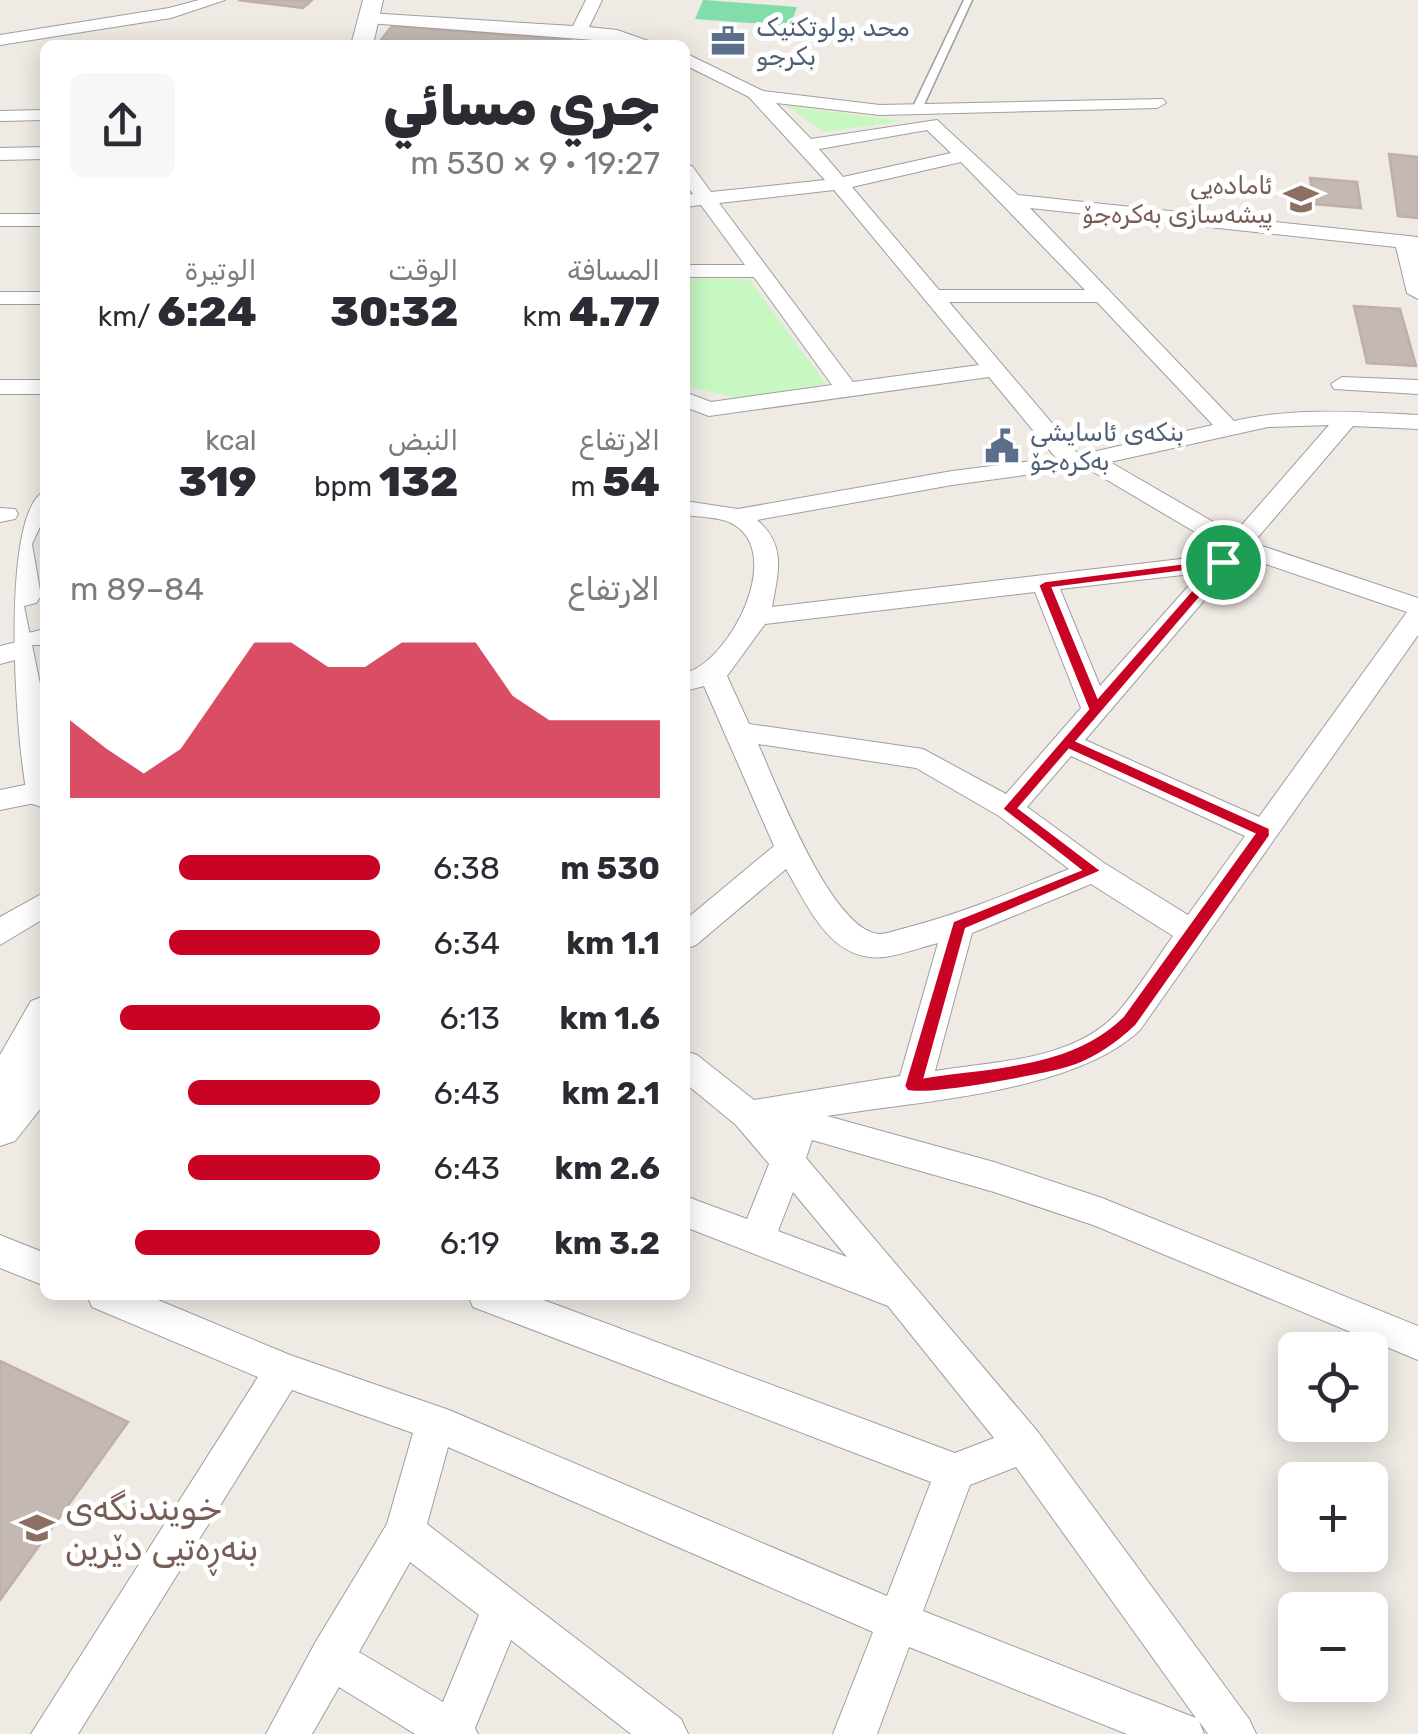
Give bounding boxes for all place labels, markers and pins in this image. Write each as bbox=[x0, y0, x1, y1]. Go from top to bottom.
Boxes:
place label: محد بولوتکنیک بکرجو bbox=[756, 13, 910, 72]
office icon: محد بولوتکنیک بکرجو bbox=[709, 22, 747, 60]
place label: ئامادەیی پیشەسازی بەکرەجۆ bbox=[1082, 171, 1273, 231]
school or university icon: ئامادەیی پیشەسازی بەکرەجۆ bbox=[1282, 180, 1320, 218]
place label: بنکەی ئاسایشی بەکرەجۆ bbox=[1030, 418, 1184, 476]
public building icon: بنکەی ئاسایشی بەکرەجۆ bbox=[983, 427, 1021, 465]
pin bbox=[1181, 520, 1266, 605]
place label: خویندنگەی بنەڕەتیی دێرین bbox=[65, 1487, 259, 1576]
school or university icon: خویندنگەی بنەڕەتیی دێرین bbox=[18, 1509, 56, 1547]

